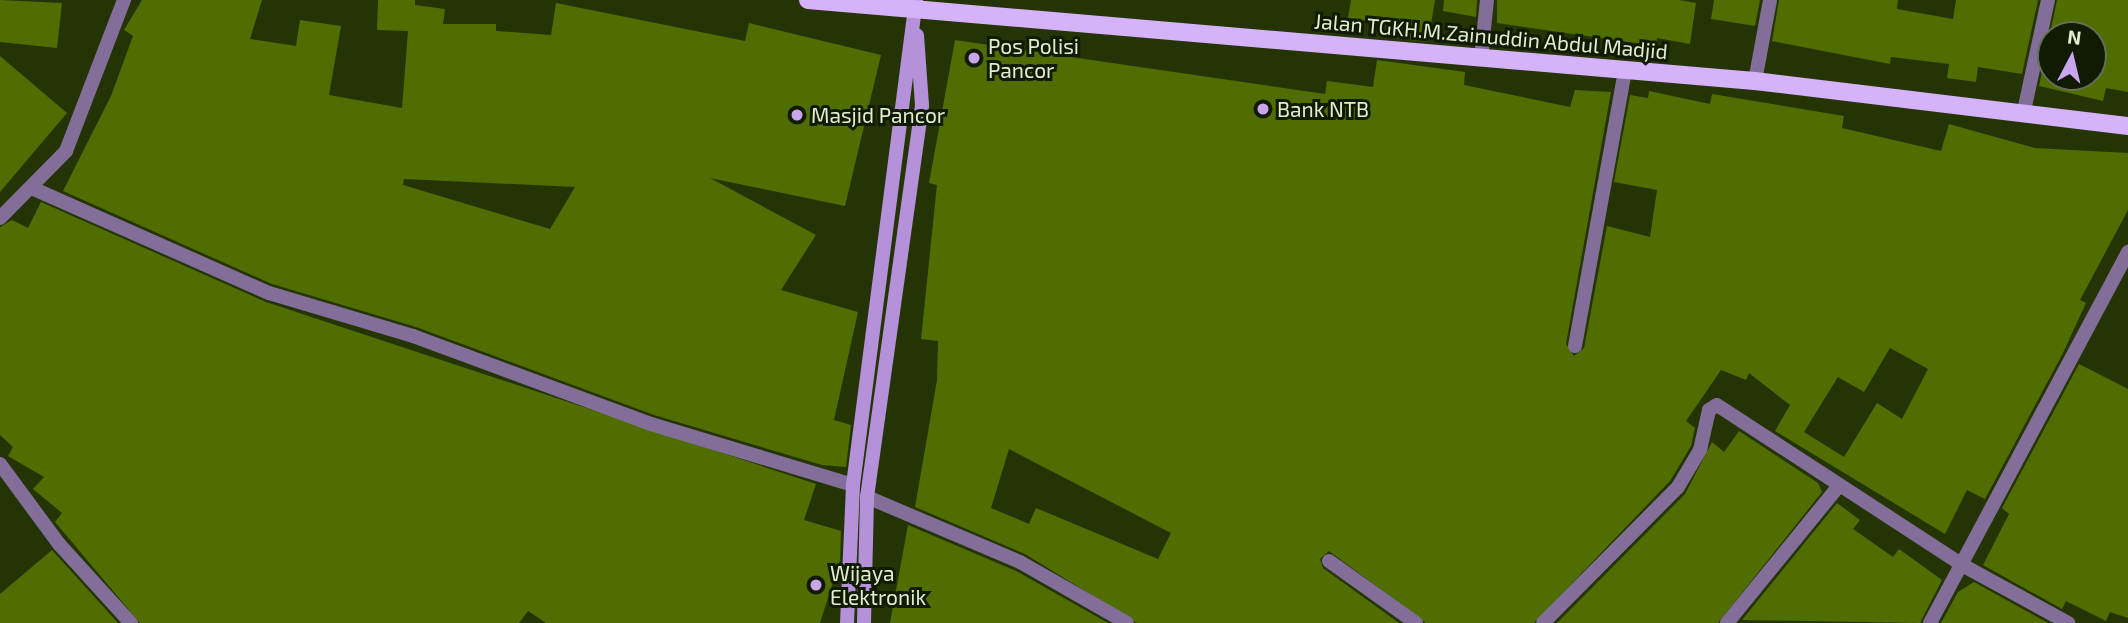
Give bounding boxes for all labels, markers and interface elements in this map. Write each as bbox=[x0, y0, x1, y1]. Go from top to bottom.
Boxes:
street label: Jalan TGKH.M.Zainuddin Abdul Madjid bbox=[1312, 8, 1670, 64]
north arrow bbox=[2037, 21, 2107, 91]
text: N bbox=[2066, 24, 2083, 49]
place label: Pos Polisi Pancor bbox=[988, 33, 1079, 83]
marker: Pos Polisi Pancor bbox=[966, 50, 982, 66]
place label: Bank NTB bbox=[1277, 96, 1369, 122]
marker: Bank NTB bbox=[1255, 101, 1271, 117]
place label: Masjid Pancor bbox=[811, 102, 945, 128]
marker: Masjid Pancor bbox=[789, 107, 805, 123]
place label: Wijaya Elektronik bbox=[830, 560, 926, 610]
marker: Wijaya Elektronik bbox=[808, 577, 824, 593]

